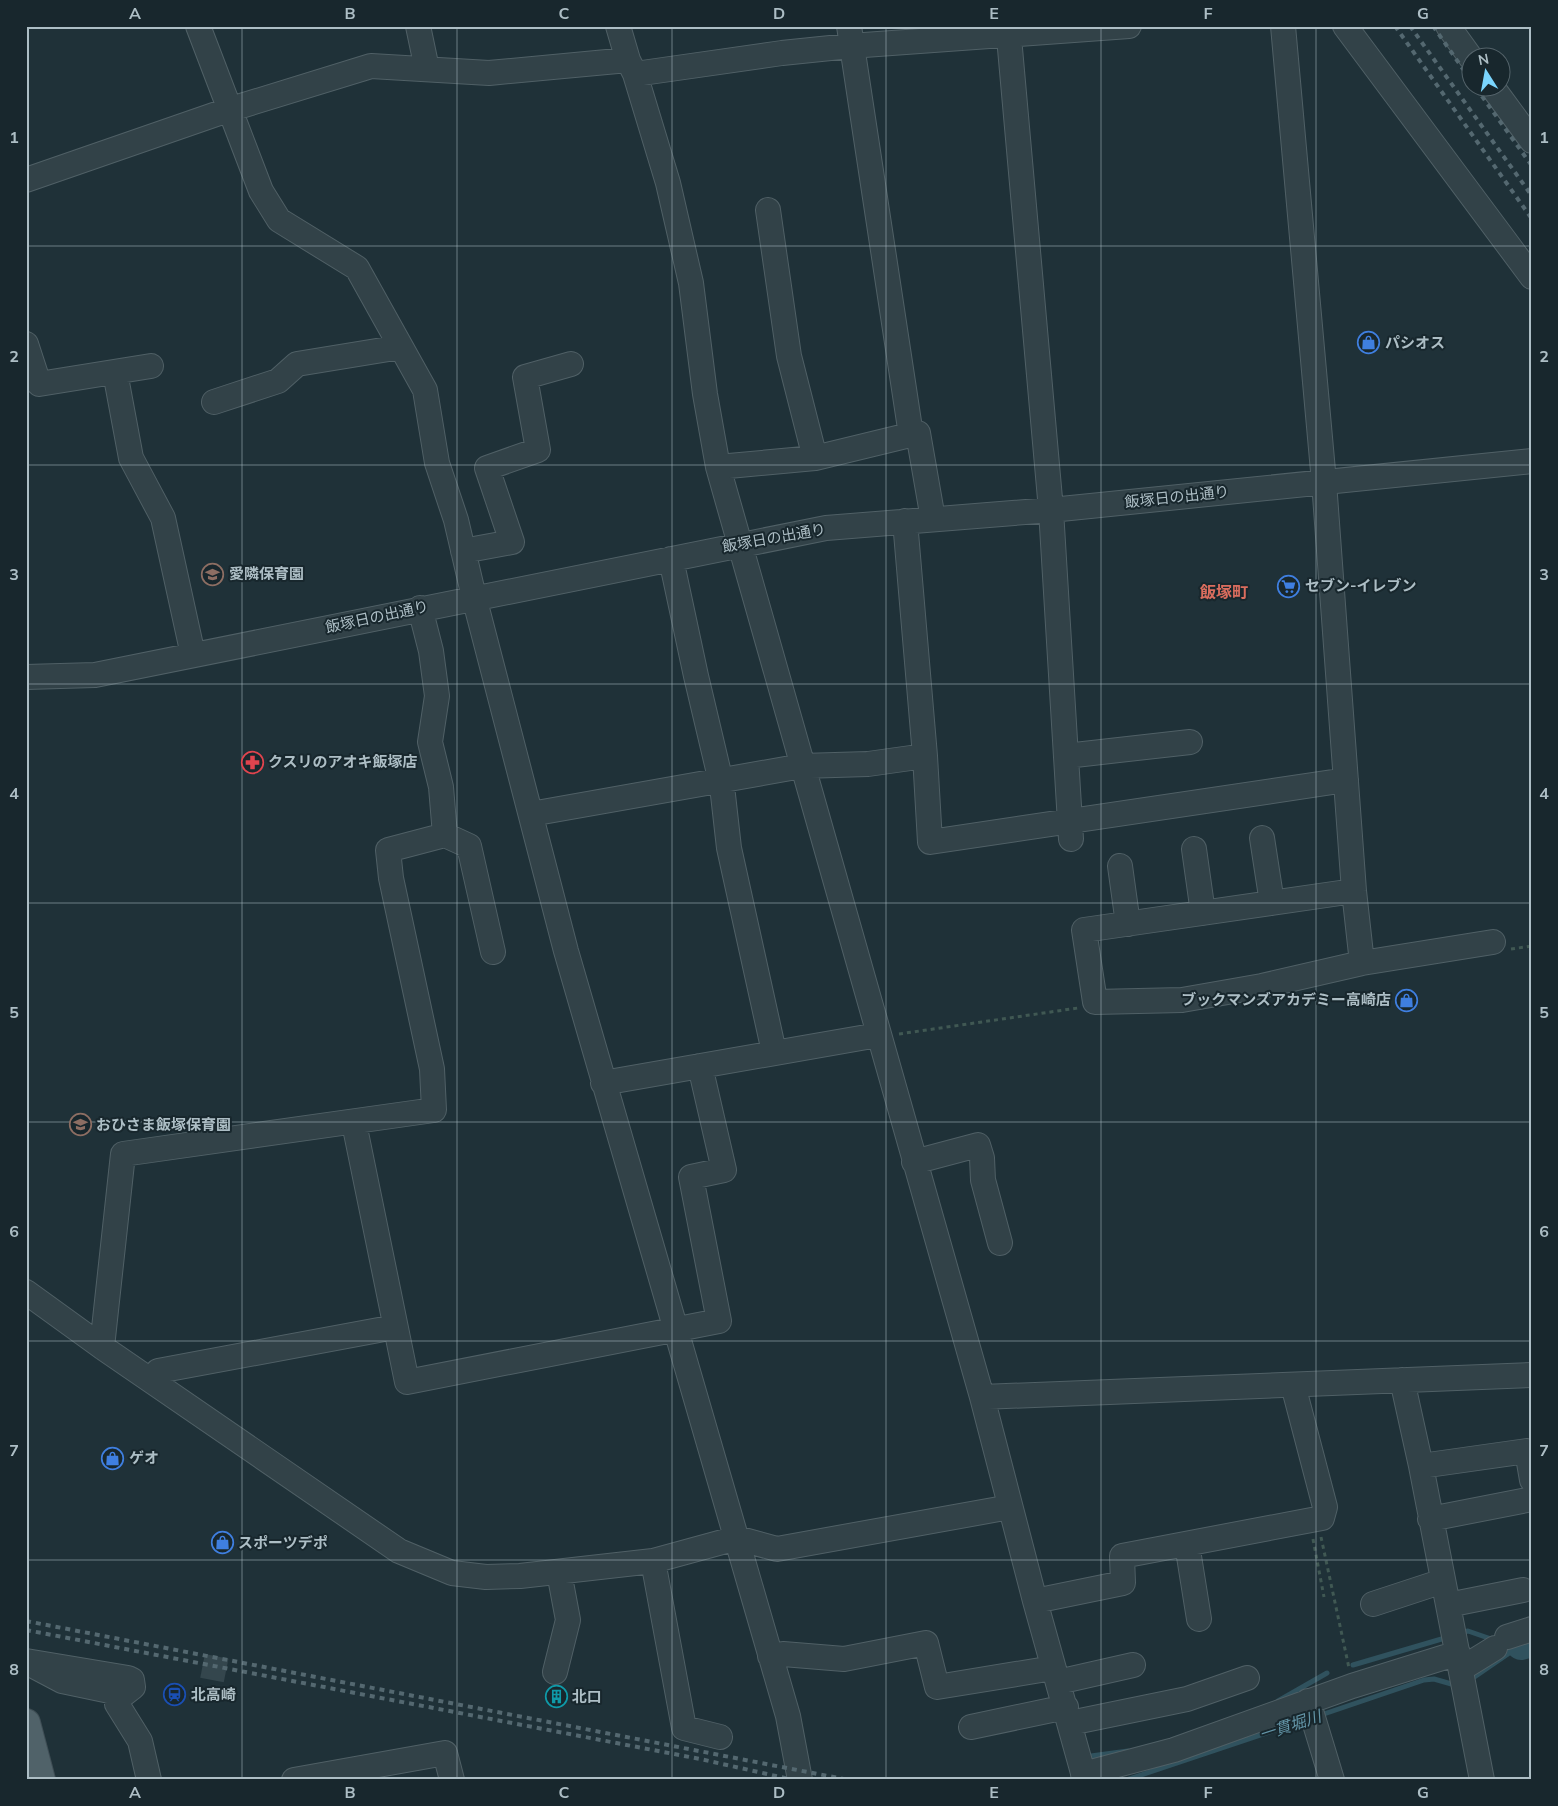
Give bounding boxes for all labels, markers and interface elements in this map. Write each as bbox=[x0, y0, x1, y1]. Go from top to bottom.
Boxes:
text: A bbox=[129, 3, 141, 23]
text: B bbox=[344, 3, 356, 23]
text: C bbox=[559, 3, 570, 23]
text: D bbox=[773, 3, 785, 23]
text: E bbox=[989, 3, 999, 23]
text: F bbox=[1203, 3, 1213, 23]
text: G bbox=[1417, 3, 1429, 23]
north arrow bbox=[1460, 48, 1510, 98]
text: N bbox=[1477, 49, 1490, 69]
text: 1 bbox=[9, 127, 19, 147]
text: 1 bbox=[1539, 127, 1549, 147]
shop icon: パシオス bbox=[1357, 331, 1381, 355]
place label: パシオス bbox=[1385, 333, 1445, 352]
text: 2 bbox=[9, 346, 19, 366]
text: 2 bbox=[1539, 346, 1549, 366]
street label: 飯塚日の出通り bbox=[1124, 482, 1230, 511]
street label: 飯塚日の出通り bbox=[721, 519, 827, 556]
school or university icon: 愛隣保育園 bbox=[201, 562, 225, 586]
text: 3 bbox=[9, 564, 19, 584]
place label: 愛隣保育園 bbox=[229, 564, 304, 583]
text: 3 bbox=[1539, 564, 1549, 584]
supermarket icon: セブン-イレブン bbox=[1277, 574, 1301, 598]
place label: セブン-イレブン bbox=[1305, 576, 1417, 595]
district label: 飯塚町 bbox=[1199, 582, 1248, 602]
street label: 飯塚日の出通り bbox=[324, 596, 430, 637]
pharmacy icon: クスリのアオキ飯塚店 bbox=[240, 750, 264, 774]
place label: クスリのアオキ飯塚店 bbox=[268, 752, 418, 771]
text: 4 bbox=[9, 783, 19, 803]
text: 4 bbox=[1539, 783, 1549, 803]
shop icon: ブックマンズアカデミー高崎店 bbox=[1395, 988, 1419, 1012]
place label: ブックマンズアカデミー高崎店 bbox=[1181, 990, 1391, 1009]
text: 5 bbox=[9, 1002, 19, 1022]
text: 5 bbox=[1539, 1002, 1549, 1022]
school or university icon: おひさま飯塚保育園 bbox=[68, 1113, 92, 1137]
place label: おひさま飯塚保育園 bbox=[96, 1115, 231, 1134]
text: 6 bbox=[9, 1221, 19, 1241]
text: 6 bbox=[1539, 1221, 1549, 1241]
text: 7 bbox=[9, 1440, 19, 1460]
text: 7 bbox=[1539, 1440, 1549, 1460]
shop icon: ゲオ bbox=[101, 1446, 125, 1470]
place label: ゲオ bbox=[129, 1448, 159, 1467]
shop icon: スポーツデポ bbox=[210, 1531, 234, 1555]
place label: スポーツデポ bbox=[238, 1533, 328, 1552]
text: 8 bbox=[9, 1659, 19, 1679]
text: 8 bbox=[1539, 1659, 1549, 1679]
station icon: 北高崎 bbox=[163, 1683, 187, 1707]
place label: 北高崎 bbox=[191, 1685, 236, 1704]
building icon: 北口 bbox=[544, 1685, 568, 1709]
place label: 北口 bbox=[572, 1687, 602, 1706]
water label: 一貫堀川 bbox=[1256, 1705, 1325, 1744]
text: A bbox=[129, 1782, 141, 1802]
text: B bbox=[344, 1782, 356, 1802]
text: C bbox=[559, 1782, 570, 1802]
text: D bbox=[773, 1782, 785, 1802]
text: E bbox=[989, 1782, 999, 1802]
text: F bbox=[1203, 1782, 1213, 1802]
text: G bbox=[1417, 1782, 1429, 1802]

